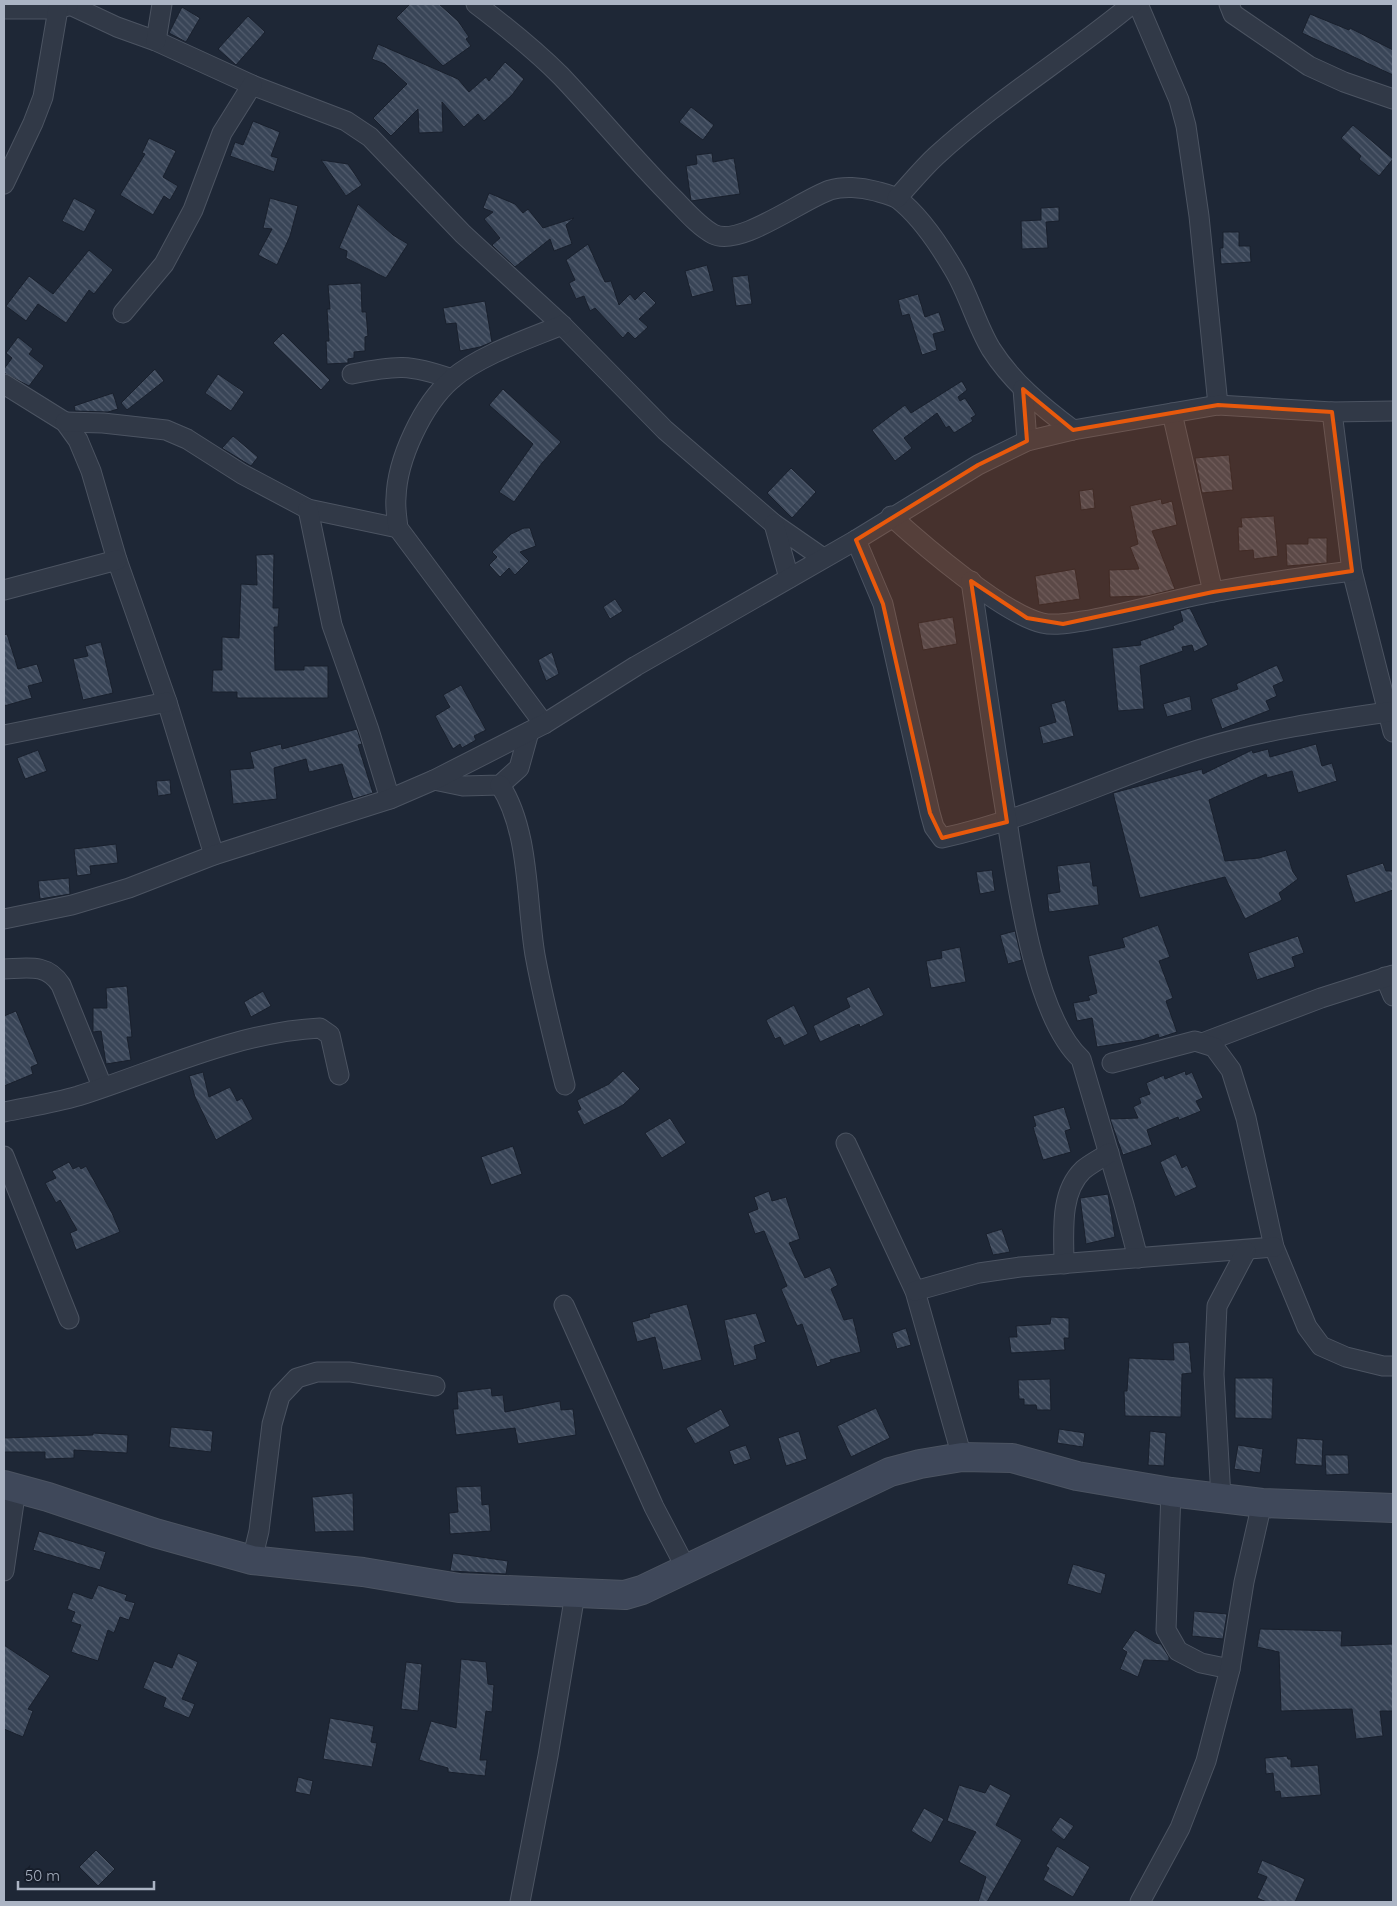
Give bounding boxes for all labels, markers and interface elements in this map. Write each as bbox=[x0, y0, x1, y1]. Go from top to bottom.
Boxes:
scale bar bbox=[18, 1858, 154, 1890]
text: 50 m bbox=[25, 1866, 60, 1885]

